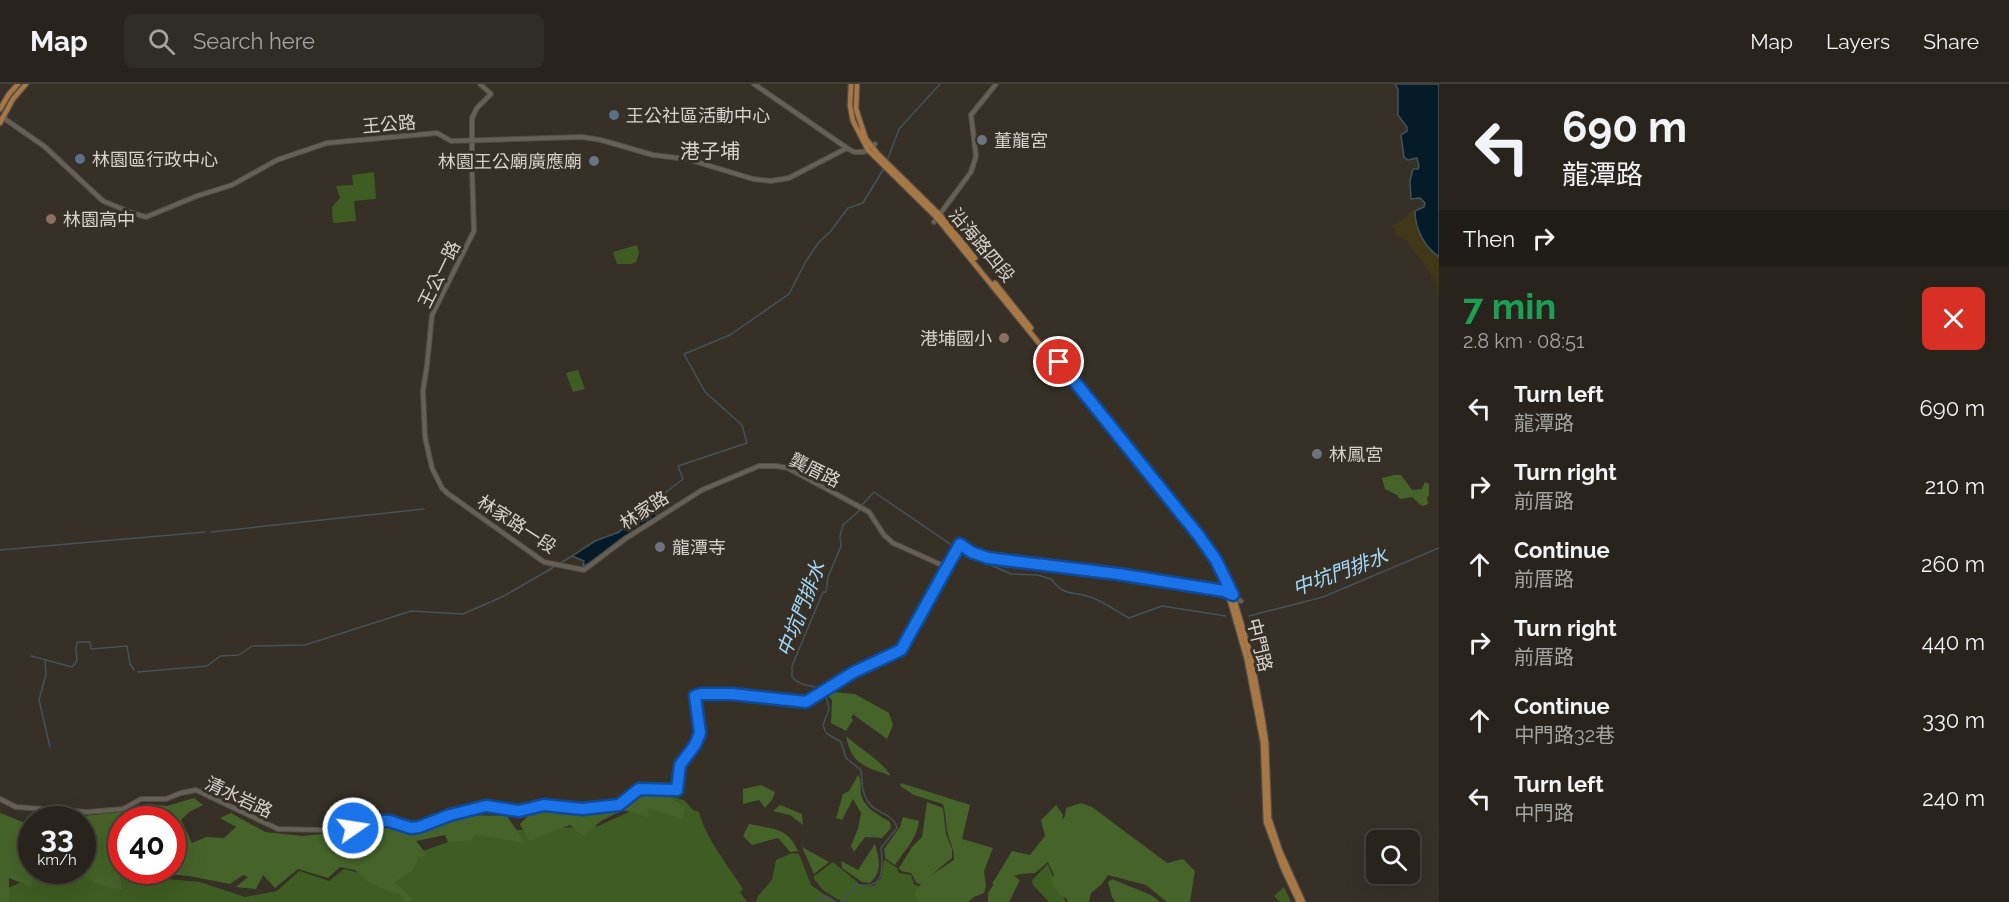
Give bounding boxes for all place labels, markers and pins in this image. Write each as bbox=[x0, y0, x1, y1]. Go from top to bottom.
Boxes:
place label: 王公社區活動中心 bbox=[626, 105, 770, 126]
marker: 王公社區活動中心 bbox=[607, 108, 621, 122]
place label: 董龍宮 bbox=[994, 130, 1048, 151]
marker: 董龍宮 bbox=[975, 133, 989, 147]
place label: 林園區行政中心 bbox=[92, 149, 218, 170]
place label: 林園王公廟廣應廟 bbox=[438, 151, 582, 172]
marker: 林園區行政中心 bbox=[73, 152, 87, 166]
marker: 林園王公廟廣應廟 bbox=[587, 154, 601, 168]
place label: 林園高中 bbox=[63, 209, 135, 230]
marker: 林園高中 bbox=[44, 212, 58, 226]
place label: 港埔國小 bbox=[920, 328, 992, 349]
marker: 港埔國小 bbox=[997, 331, 1011, 345]
pin bbox=[1033, 336, 1084, 387]
place label: 林鳳宮 bbox=[1329, 444, 1383, 465]
marker: 林鳳宮 bbox=[1310, 447, 1324, 461]
place label: 龍潭寺 bbox=[672, 537, 726, 558]
marker: 龍潭寺 bbox=[653, 540, 667, 554]

